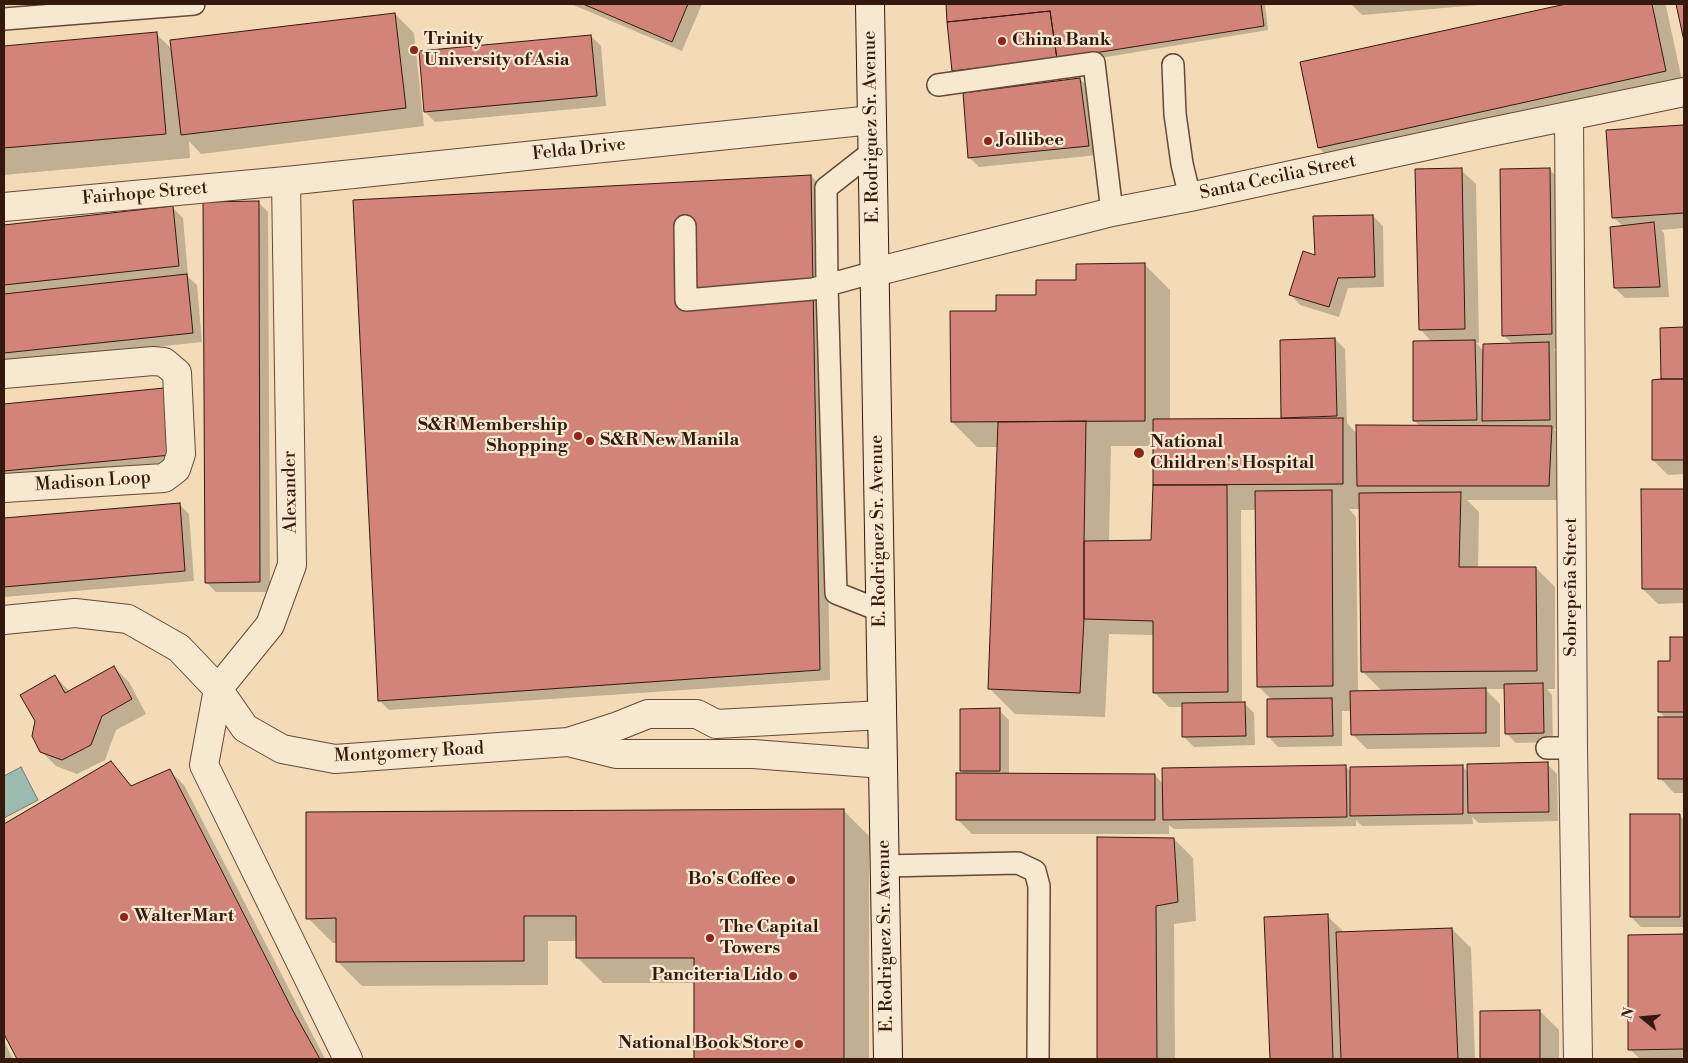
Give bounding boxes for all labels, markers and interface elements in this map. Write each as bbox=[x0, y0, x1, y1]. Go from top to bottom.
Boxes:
place label: Trinity University of Asia bbox=[424, 29, 569, 72]
place label: China Bank bbox=[1012, 30, 1111, 52]
street label: E. Rodriguez Sr. Avenue bbox=[860, 31, 884, 223]
marker: China Bank bbox=[996, 35, 1008, 47]
marker: Trinity University of Asia bbox=[408, 44, 420, 56]
place label: Jollibee bbox=[998, 130, 1064, 152]
street label: Felda Drive bbox=[531, 134, 627, 166]
marker: Jollibee bbox=[982, 135, 994, 147]
street label: Santa Cecilia Street bbox=[1198, 151, 1358, 205]
street label: Fairhope Street bbox=[81, 178, 209, 210]
place label: S&R Membership Shopping bbox=[418, 415, 568, 458]
marker: S&R Membership Shopping bbox=[572, 430, 584, 442]
place label: S&R New Manila bbox=[600, 430, 739, 452]
place label: National Children's Hospital bbox=[1150, 432, 1315, 474]
marker: S&R New Manila bbox=[584, 435, 596, 447]
street label: E. Rodriguez Sr. Avenue bbox=[867, 435, 891, 627]
marker: National Children's Hospital bbox=[1132, 446, 1146, 460]
street label: Alexander bbox=[279, 450, 303, 534]
street label: Madison Loop bbox=[34, 467, 152, 497]
street label: Sobrepeña Street bbox=[1561, 517, 1583, 657]
street label: Montgomery Road bbox=[334, 738, 484, 768]
street label: E. Rodriguez Sr. Avenue bbox=[874, 840, 898, 1032]
place label: Bo's Coffee bbox=[688, 869, 781, 891]
marker: Bo's Coffee bbox=[785, 874, 797, 886]
place label: WalterMart bbox=[134, 906, 234, 928]
marker: WalterMart bbox=[118, 911, 130, 923]
place label: The Capital Towers bbox=[720, 917, 819, 960]
marker: The Capital Towers bbox=[704, 932, 716, 944]
place label: Panciteria Lido bbox=[652, 965, 783, 987]
marker: Panciteria Lido bbox=[787, 970, 799, 982]
north arrow bbox=[1618, 993, 1668, 1043]
text: N bbox=[1618, 1006, 1639, 1022]
place label: National Book Store bbox=[618, 1033, 789, 1055]
marker: National Book Store bbox=[793, 1038, 805, 1050]

